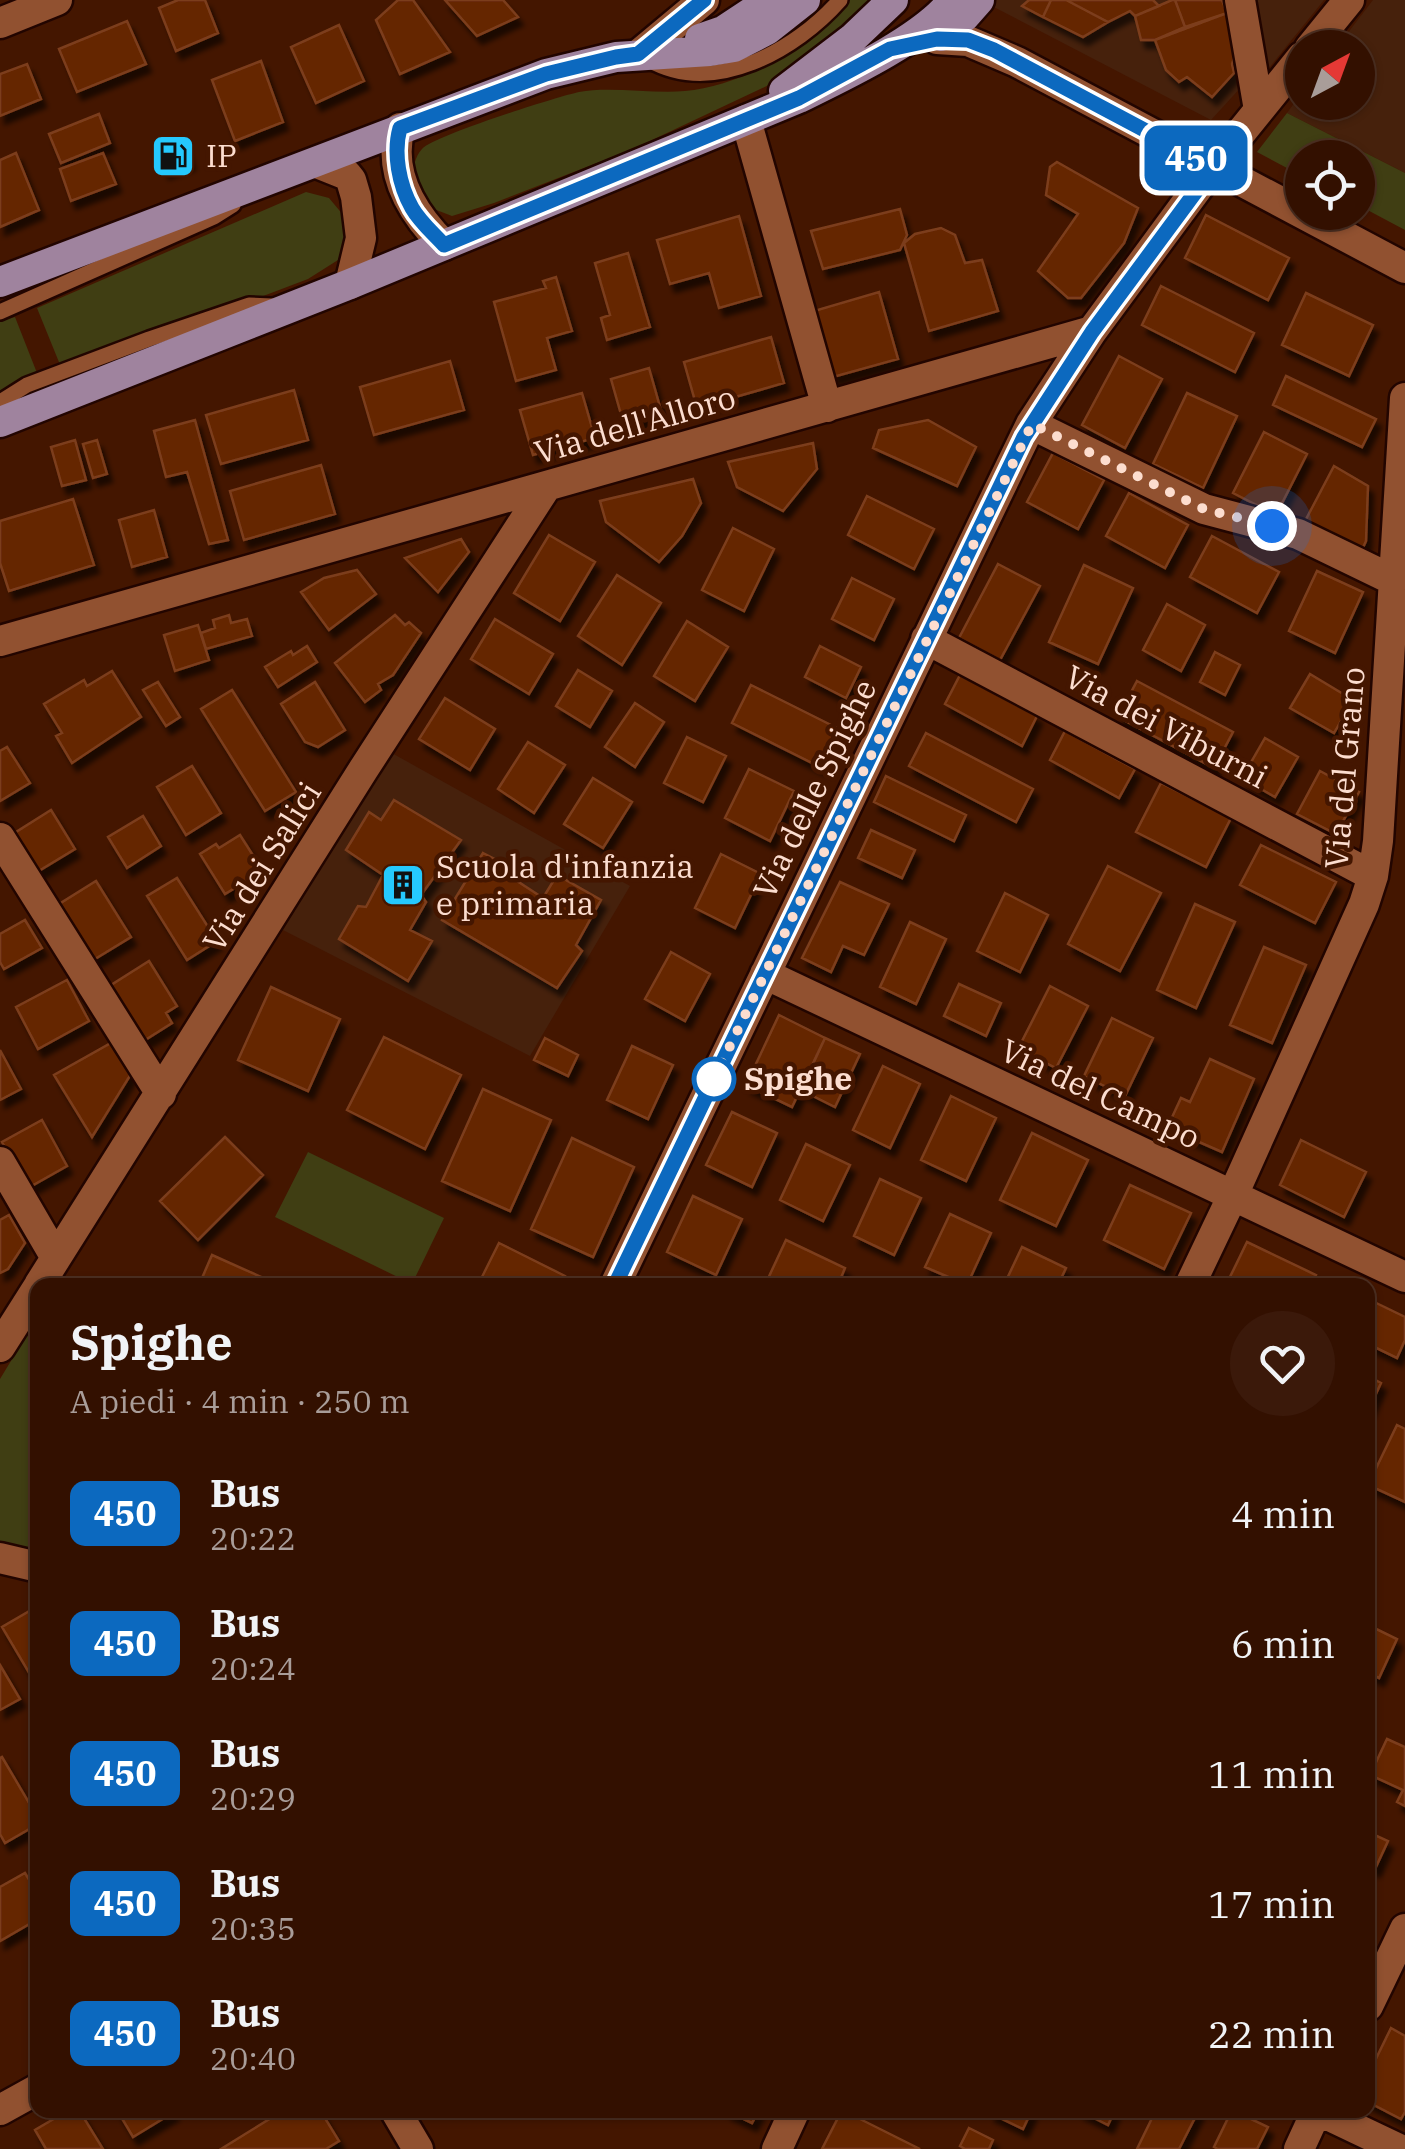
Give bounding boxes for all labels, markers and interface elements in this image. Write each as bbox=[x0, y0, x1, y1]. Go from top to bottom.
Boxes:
north arrow bbox=[1285, 30, 1375, 120]
map controls bbox=[1285, 30, 1375, 230]
line badge: 450 bbox=[1138, 126, 1254, 190]
fuel station icon: IP bbox=[150, 133, 196, 179]
place label: IP bbox=[206, 134, 237, 176]
text: 450 bbox=[1164, 135, 1228, 181]
button: locate bbox=[1285, 140, 1375, 230]
street label: Via dell'Alloro bbox=[529, 375, 740, 473]
your location bbox=[1247, 501, 1297, 551]
street label: Via dei Viburni bbox=[1058, 655, 1275, 797]
street label: Via del Grano bbox=[1314, 665, 1374, 871]
street label: Via delle Spighe bbox=[743, 672, 885, 905]
street label: Via dei Salici bbox=[192, 774, 330, 959]
place label: Scuola d'infanzia e primaria bbox=[436, 845, 694, 924]
building icon: Scuola d'infanzia e primaria bbox=[380, 862, 426, 908]
street label: Via del Campo bbox=[994, 1028, 1207, 1158]
place label: Spighe bbox=[744, 1057, 852, 1099]
marker: Spighe bbox=[693, 1058, 735, 1100]
text: Spighe bbox=[70, 1311, 233, 1373]
button: heart bbox=[1230, 1311, 1335, 1416]
text: A piedi · 4 min · 250 m bbox=[70, 1380, 410, 1422]
text: Bus bbox=[210, 1468, 280, 1517]
text: 4 min bbox=[1231, 1489, 1335, 1538]
text: 450 bbox=[93, 1490, 157, 1536]
text: 20:22 bbox=[210, 1517, 296, 1559]
text: Bus bbox=[210, 1598, 280, 1647]
text: 6 min bbox=[1231, 1619, 1335, 1668]
text: 450 bbox=[93, 1620, 157, 1666]
text: 20:24 bbox=[210, 1647, 296, 1689]
text: Bus bbox=[210, 1728, 280, 1777]
text: 11 min bbox=[1208, 1749, 1335, 1798]
text: 450 bbox=[93, 1750, 157, 1796]
text: 20:29 bbox=[210, 1777, 296, 1819]
text: Bus bbox=[210, 1858, 280, 1907]
text: 17 min bbox=[1208, 1879, 1335, 1928]
text: 450 bbox=[93, 1880, 157, 1926]
text: 20:35 bbox=[210, 1907, 296, 1949]
text: Bus bbox=[210, 1988, 280, 2037]
text: 22 min bbox=[1208, 2009, 1335, 2058]
text: 450 bbox=[93, 2010, 157, 2056]
text: 20:40 bbox=[210, 2037, 296, 2079]

